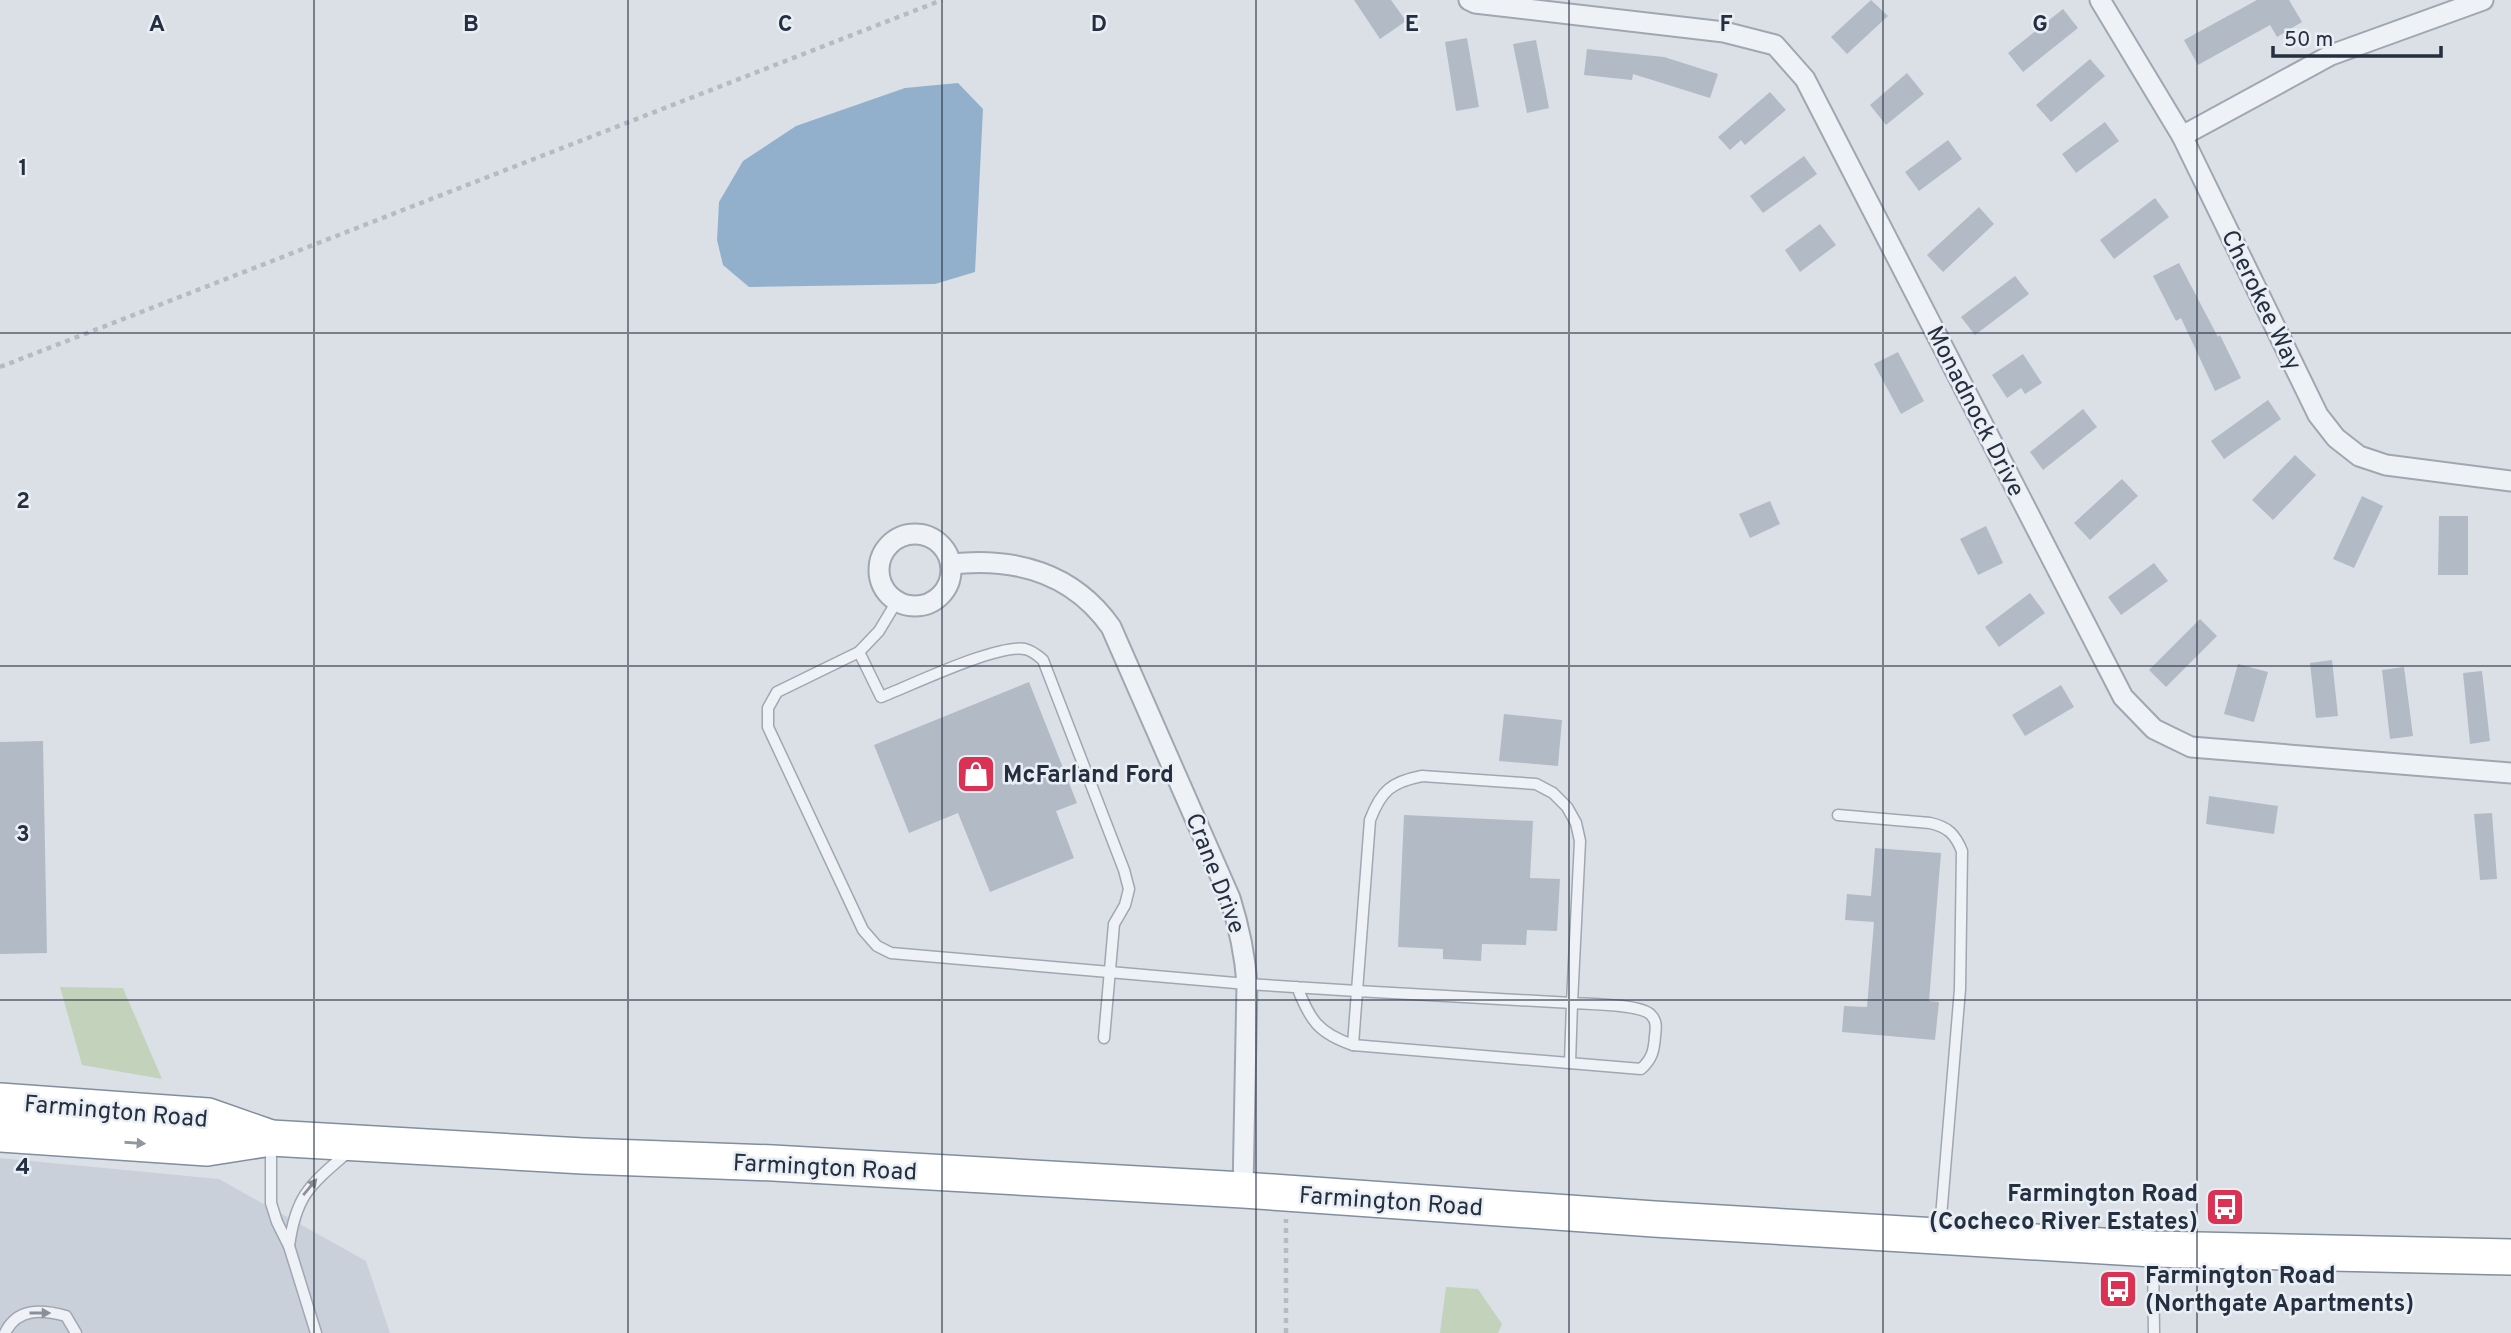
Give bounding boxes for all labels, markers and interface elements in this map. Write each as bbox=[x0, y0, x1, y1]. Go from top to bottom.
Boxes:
text: A bbox=[149, 11, 165, 40]
text: B bbox=[463, 11, 479, 40]
text: C bbox=[778, 11, 792, 40]
text: D bbox=[1091, 11, 1107, 40]
text: E bbox=[1405, 11, 1419, 40]
text: F bbox=[1719, 11, 1733, 40]
text: G bbox=[2032, 11, 2048, 40]
scale bar bbox=[2273, 14, 2441, 58]
text: 50 m bbox=[2284, 27, 2333, 54]
text: 1 bbox=[18, 155, 28, 184]
street label: Cherokee Way bbox=[2213, 226, 2307, 376]
street label: Monadnock Drive bbox=[1918, 322, 2030, 502]
text: 2 bbox=[16, 488, 30, 517]
shop icon: McFarland Ford bbox=[955, 753, 997, 795]
place label: McFarland Ford bbox=[1003, 761, 1174, 791]
street label: Crane Drive bbox=[1177, 809, 1251, 938]
text: 3 bbox=[16, 821, 30, 850]
street label: Farmington Road bbox=[23, 1090, 209, 1136]
one-way arrow bbox=[125, 1137, 147, 1148]
street label: Farmington Road bbox=[732, 1149, 918, 1189]
text: 4 bbox=[16, 1154, 30, 1183]
one-way arrow bbox=[303, 1179, 318, 1197]
place label: Farmington Road (Cocheco River Estates) bbox=[1929, 1180, 2198, 1238]
street label: Farmington Road bbox=[1298, 1182, 1484, 1224]
bus stop icon: Farmington Road (Cocheco River Estates) bbox=[2204, 1186, 2246, 1228]
place label: Farmington Road (Northgate Apartments) bbox=[2145, 1262, 2414, 1320]
bus stop icon: Farmington Road (Northgate Apartments) bbox=[2097, 1268, 2139, 1310]
one-way arrow bbox=[30, 1307, 52, 1319]

